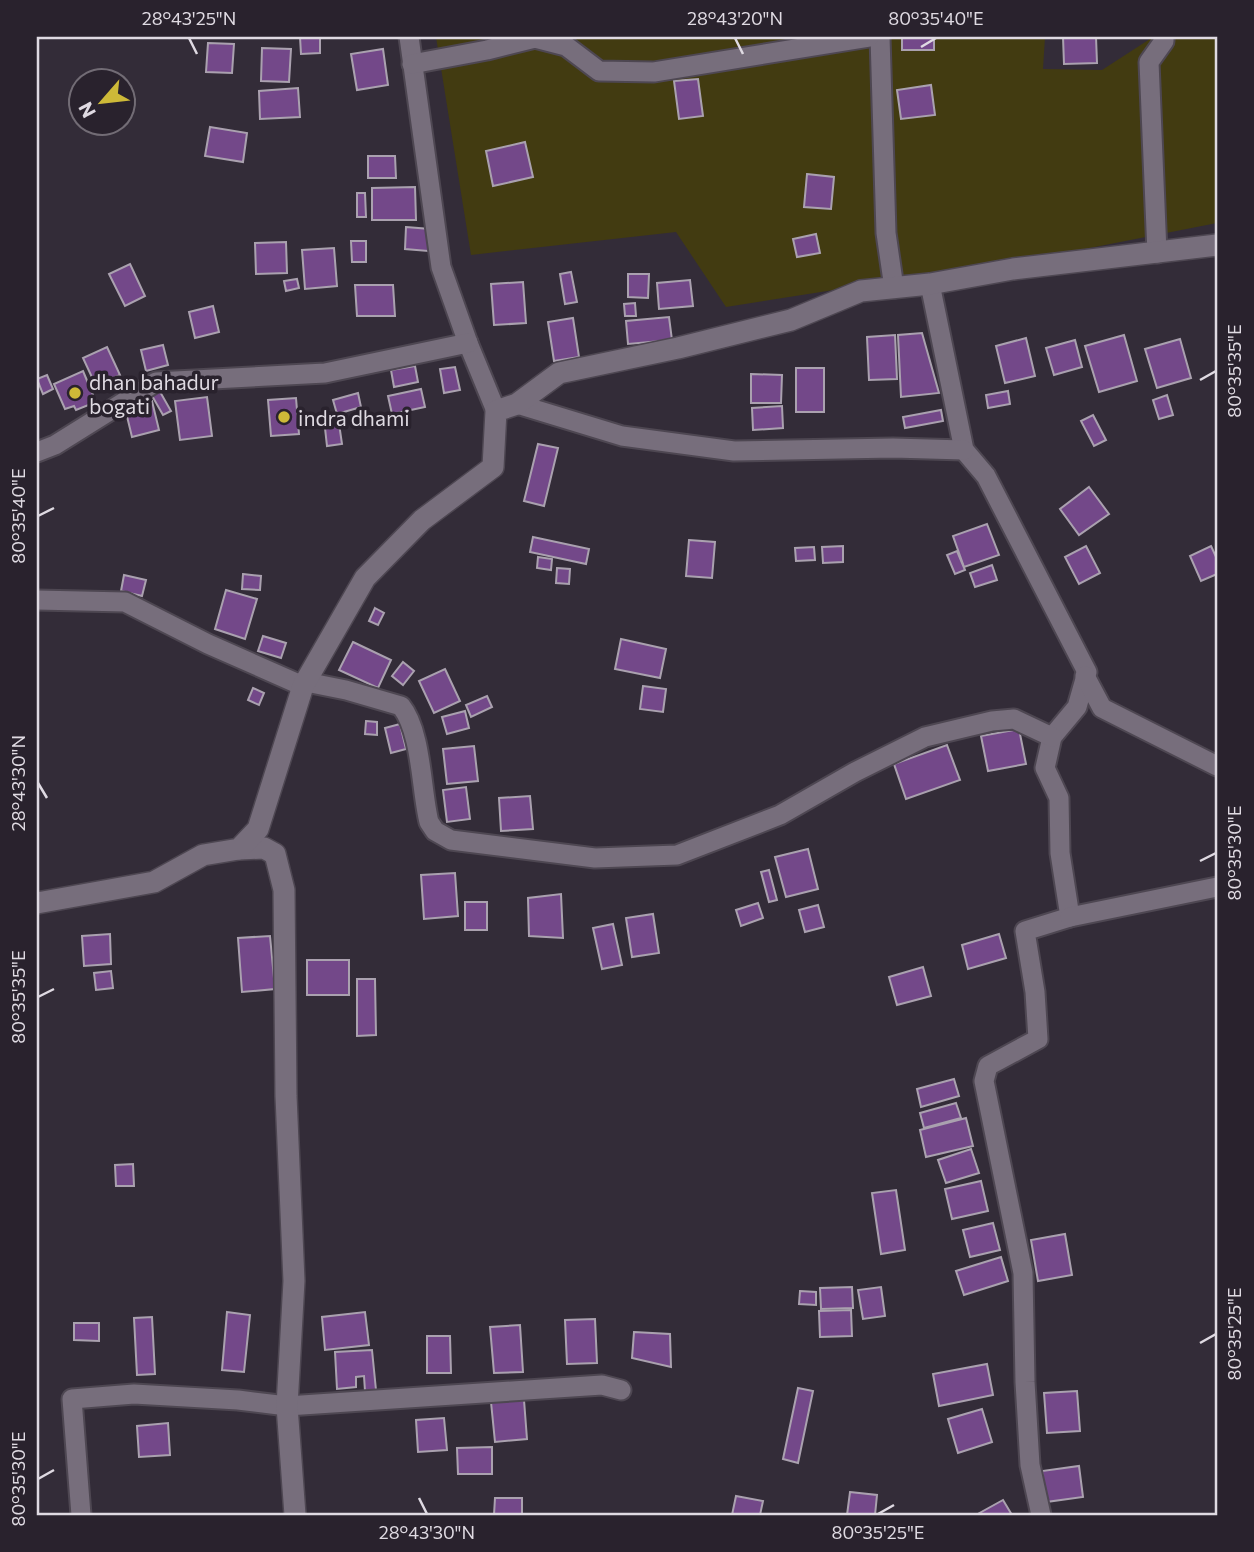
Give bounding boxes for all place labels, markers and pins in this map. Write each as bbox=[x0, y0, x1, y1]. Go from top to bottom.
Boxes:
place label: dhan bahadur bogati bbox=[89, 369, 219, 418]
marker: dhan bahadur bogati bbox=[67, 385, 83, 401]
place label: indra dhami bbox=[298, 405, 410, 430]
marker: indra dhami bbox=[276, 409, 292, 425]

